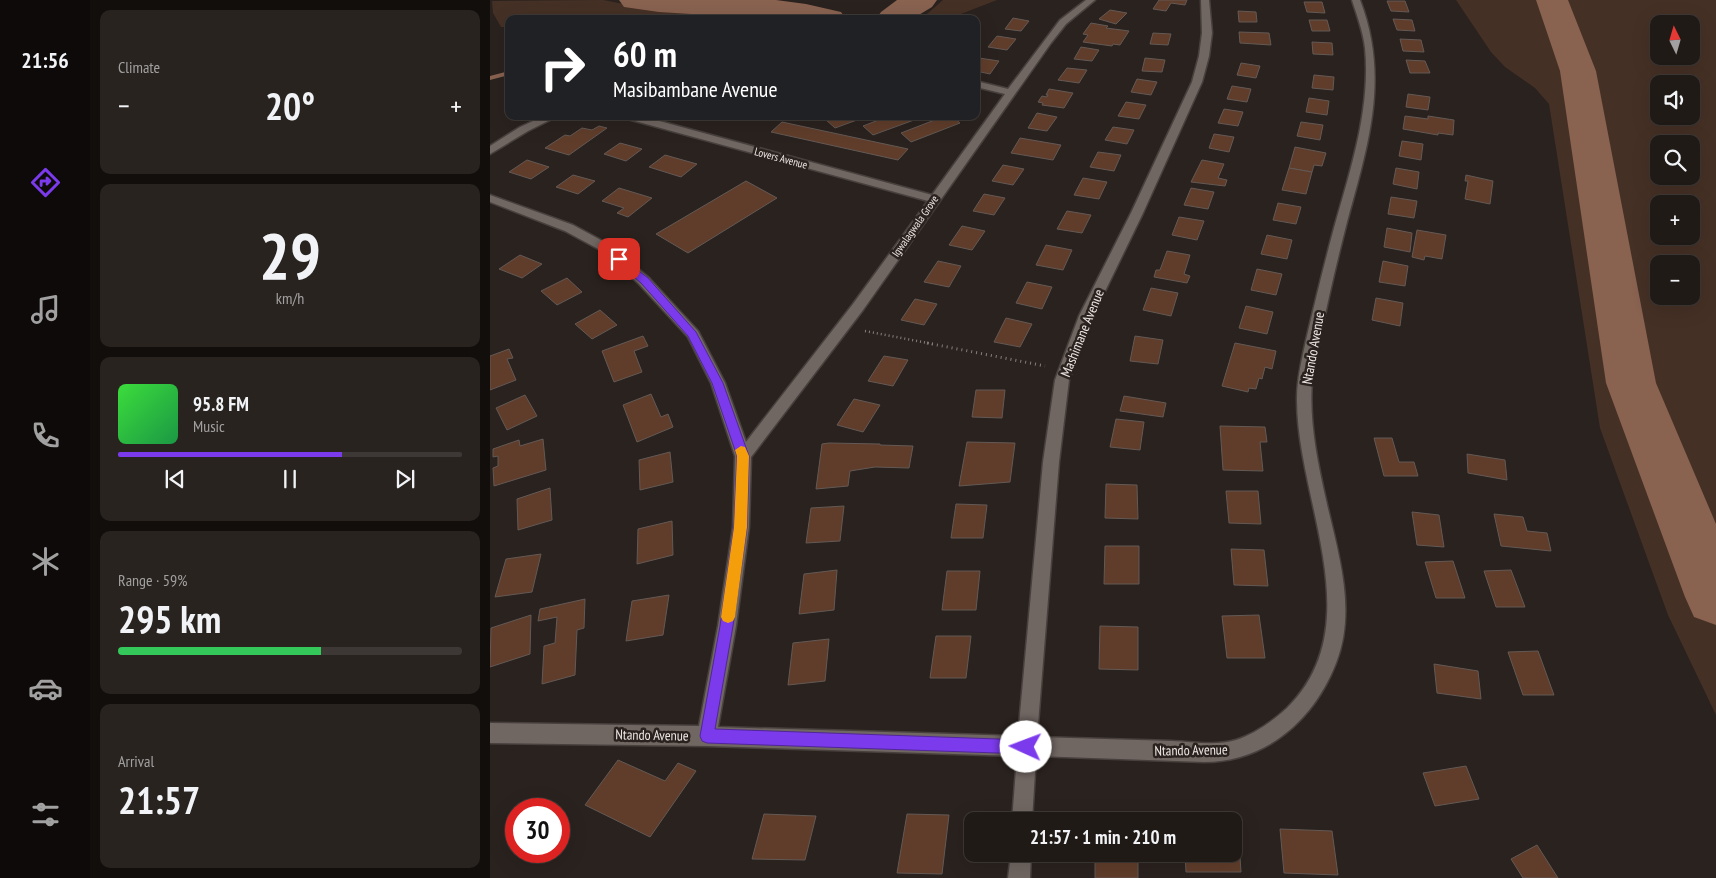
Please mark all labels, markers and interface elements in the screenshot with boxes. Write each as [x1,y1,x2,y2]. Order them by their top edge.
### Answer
north arrow [1650,15,1700,65]
map controls [1650,15,1700,305]
text: 60 m [613,31,677,77]
icon: right [530,35,595,100]
text: 21:56 [21,46,69,74]
text: Climate [118,57,160,77]
text: Masibambane Avenue [613,75,778,103]
button: sound [1650,75,1700,125]
text: 20° [265,81,315,130]
text: − [118,87,130,124]
text: + [450,87,462,124]
button: search [1650,135,1700,185]
street label: Lovers Avenue [753,144,809,172]
icon: directions [28,165,63,200]
street label: Igwalagwala Grove [889,192,942,259]
button: + [1650,195,1700,245]
text: 29 [259,213,321,297]
pin [598,238,640,280]
icon: arrive [605,245,633,273]
button: − [1650,255,1700,305]
street label: Mashimane Avenue [1056,286,1108,380]
text: km/h [276,288,304,308]
icon: music [28,292,63,327]
street label: Ntando Avenue [1298,310,1328,386]
text: 95.8 FM [193,392,249,416]
text: Music [193,416,225,436]
icon: phone [28,418,63,453]
icon: previous [161,465,189,493]
icon: pause [276,465,304,493]
icon: next [391,465,419,493]
icon: climate [28,544,63,579]
text: Range · 59% [118,570,187,590]
text: 295 km [118,594,221,643]
icon: car [28,671,63,706]
position arrow [999,720,1051,772]
street label: Ntando Avenue [615,725,689,745]
street label: Ntando Avenue [1154,740,1228,760]
text: Arrival [118,751,154,771]
text: 21:57 [118,775,200,824]
icon: filters [28,797,63,832]
speed limit sign: 30 [505,798,570,863]
text: 21:57 · 1 min · 210 m [1030,825,1176,849]

